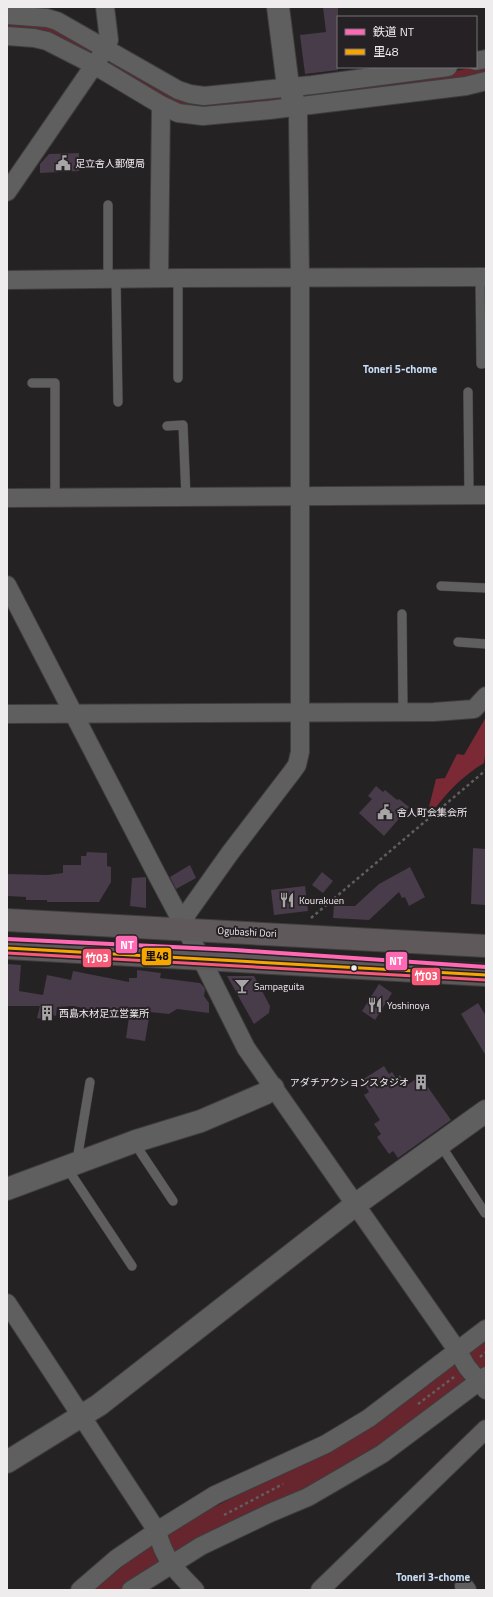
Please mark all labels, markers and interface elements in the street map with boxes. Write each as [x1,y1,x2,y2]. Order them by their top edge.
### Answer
legend [337,16,477,68]
text: 鉄道 NT [373,22,415,41]
text: 里48 [373,42,399,61]
public building icon: 足立舎人郵便局 [54,154,72,172]
place label: 足立舎人郵便局 [75,156,145,171]
district label: Toneri 5-chome [363,361,438,377]
public building icon: 舎人町会集会所 [376,803,394,821]
place label: 舎人町会集会所 [397,805,467,820]
restaurant icon: Kourakuen [278,891,296,909]
place label: Kourakuen [299,893,344,908]
street label: Ogubashi Dori [217,923,277,941]
line badge: NT [115,935,138,954]
text: NT [120,937,134,953]
line badge: 里48 [141,947,172,966]
line badge: 竹03 [82,948,112,968]
text: 里48 [145,948,169,964]
text: 竹03 [85,950,109,966]
line badge: NT [385,951,408,971]
text: NT [389,953,403,969]
unlabelled marker [349,963,359,973]
line badge: 竹03 [411,967,441,986]
text: 竹03 [414,968,438,984]
bar icon: Sampaguita [233,977,251,995]
place label: Sampaguita [254,979,304,994]
restaurant icon: Yoshinoya [366,996,384,1014]
place label: Yoshinoya [387,998,429,1013]
building icon: 西島木材足立営業所 [38,1004,56,1022]
place label: 西島木材足立営業所 [59,1006,149,1021]
building icon: アダチアクションスタジオ [412,1073,430,1091]
place label: アダチアクションスタジオ [290,1075,409,1090]
district label: Toneri 3-chome [396,1569,471,1585]

